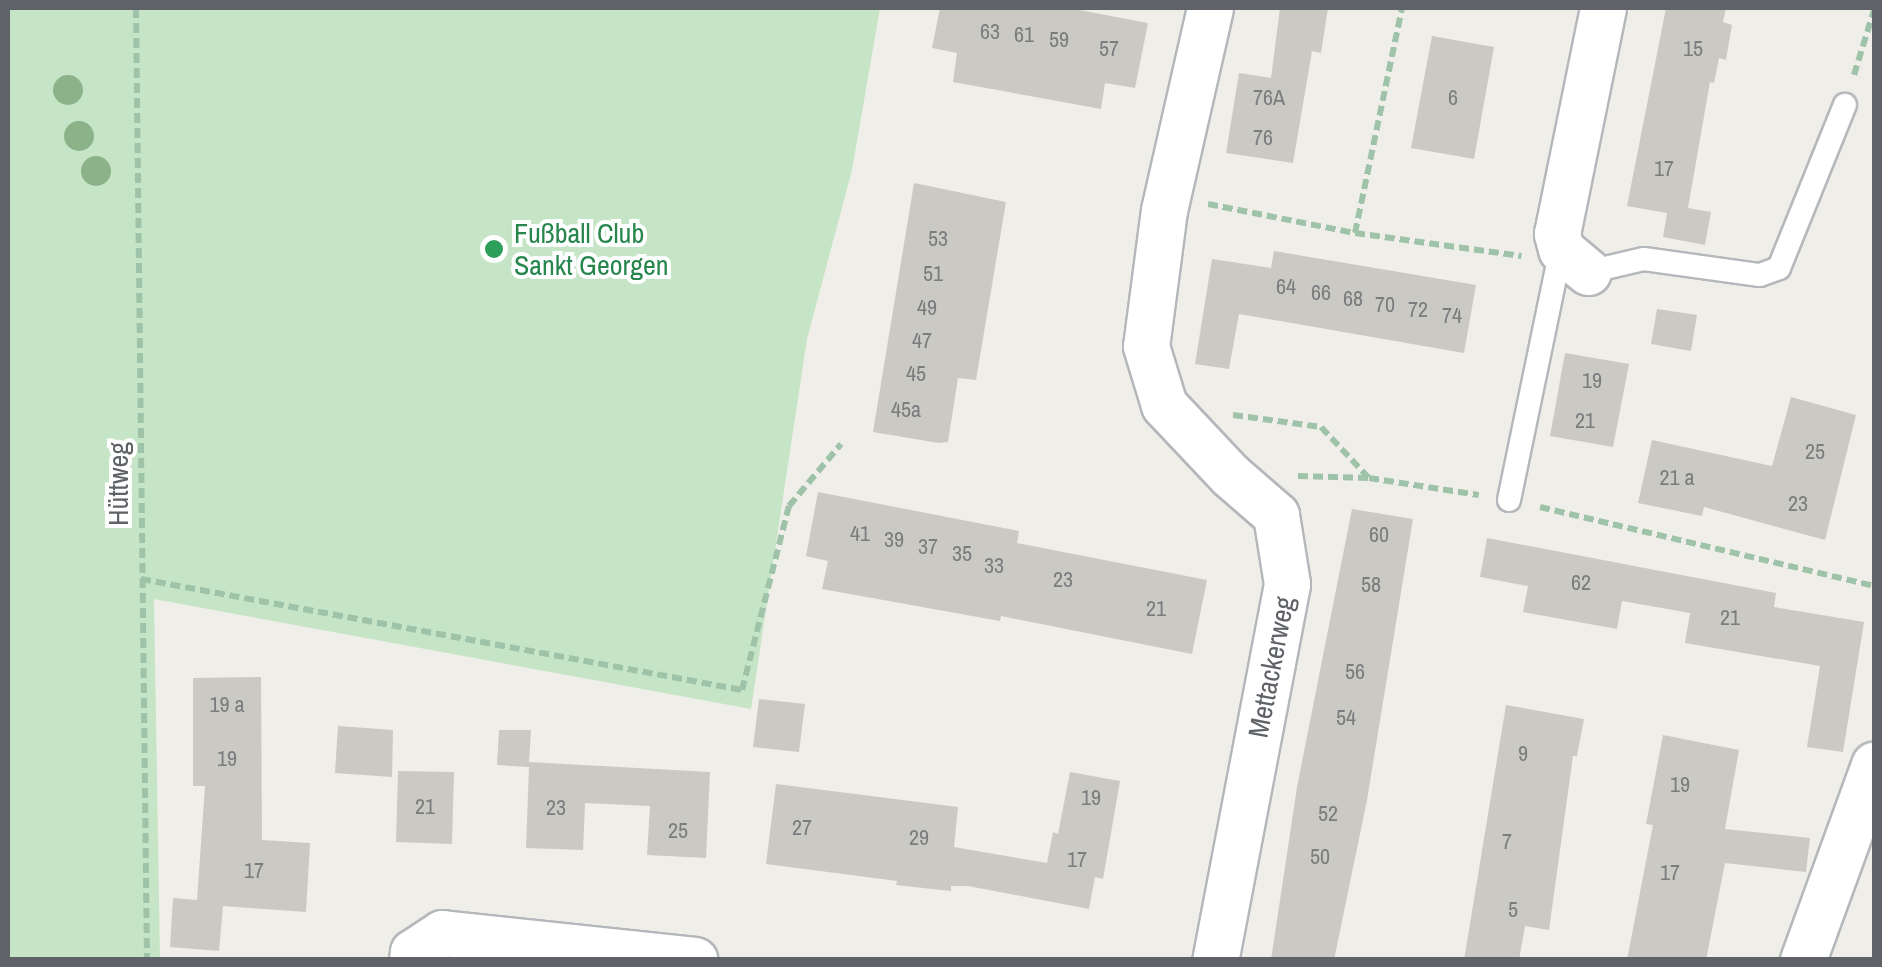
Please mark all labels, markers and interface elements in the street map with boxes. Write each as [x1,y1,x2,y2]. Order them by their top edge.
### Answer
house number: 63 [980,19,1000,45]
house number: 61 [1014,22,1034,48]
house number: 59 [1049,27,1069,53]
house number: 57 [1099,36,1119,62]
house number: 15 [1683,36,1703,62]
house number: 76A [1253,85,1285,111]
house number: 6 [1448,85,1458,111]
house number: 76 [1253,125,1273,151]
house number: 17 [1654,156,1674,182]
place label: Fußball Club Sankt Georgen [514,216,668,282]
house number: 53 [928,226,948,252]
marker: Fußball Club Sankt Georgen [483,238,505,260]
house number: 51 [923,261,943,287]
house number: 64 [1276,274,1296,300]
house number: 66 [1311,280,1331,306]
house number: 68 [1343,286,1363,312]
house number: 70 [1375,292,1395,318]
house number: 49 [917,295,937,321]
house number: 72 [1408,297,1428,323]
house number: 74 [1442,303,1462,329]
house number: 47 [912,328,932,354]
house number: 45 [906,361,926,387]
house number: 19 [1582,368,1602,394]
house number: 45a [891,397,921,423]
house number: 21 [1575,408,1595,434]
house number: 25 [1805,439,1825,465]
street label: Hüttweg [101,442,135,526]
house number: 21 a [1659,465,1695,491]
house number: 23 [1788,491,1808,517]
house number: 41 [850,521,870,547]
house number: 60 [1369,522,1389,548]
house number: 39 [884,527,904,553]
house number: 37 [918,534,938,560]
house number: 35 [952,541,972,567]
house number: 33 [984,553,1004,579]
house number: 23 [1053,567,1073,593]
house number: 62 [1571,570,1591,596]
house number: 58 [1361,572,1381,598]
street label: Mettackerweg [1241,594,1301,740]
house number: 21 [1146,596,1166,622]
house number: 21 [1720,605,1740,631]
house number: 56 [1345,659,1365,685]
house number: 19 a [209,692,245,718]
house number: 54 [1336,705,1356,731]
house number: 9 [1518,741,1528,767]
house number: 19 [217,746,237,772]
house number: 19 [1670,772,1690,798]
house number: 19 [1081,785,1101,811]
house number: 21 [415,794,435,820]
house number: 23 [546,795,566,821]
house number: 52 [1318,801,1338,827]
house number: 27 [792,815,812,841]
house number: 25 [668,818,688,844]
house number: 29 [909,825,929,851]
house number: 7 [1502,829,1512,855]
house number: 50 [1310,844,1330,870]
house number: 17 [1067,847,1087,873]
house number: 17 [244,858,264,884]
house number: 17 [1660,860,1680,886]
house number: 5 [1508,897,1518,923]

